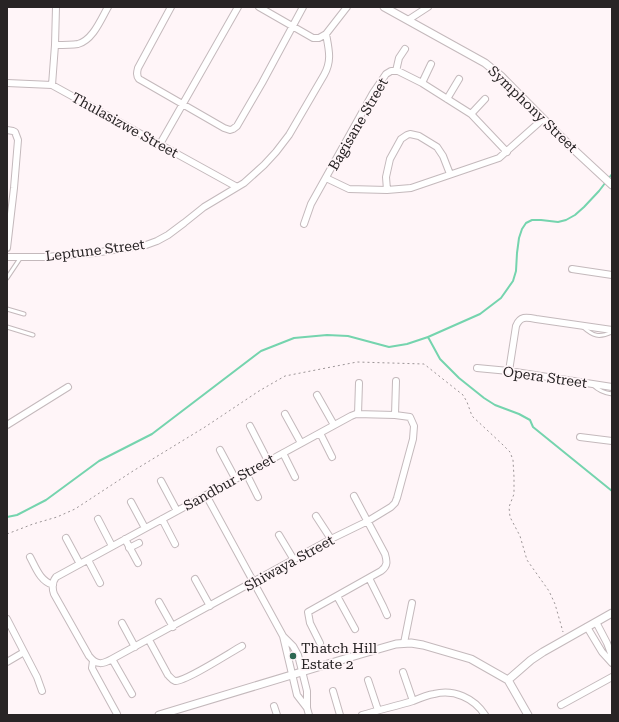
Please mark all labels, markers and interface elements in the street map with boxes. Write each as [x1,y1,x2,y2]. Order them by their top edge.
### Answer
street label: Symphony Street [485,63,581,155]
street label: Bagisane Street [325,75,391,173]
street label: Thulasizwe Street [69,89,181,161]
street label: Leptune Street [44,236,146,264]
street label: Opera Street [502,363,588,391]
street label: Sandbur Street [181,450,277,514]
street label: Shiwaya Street [241,532,337,594]
place label: Thatch Hill Estate 2 [301,640,378,672]
marker: Thatch Hill Estate 2 [288,651,298,661]

